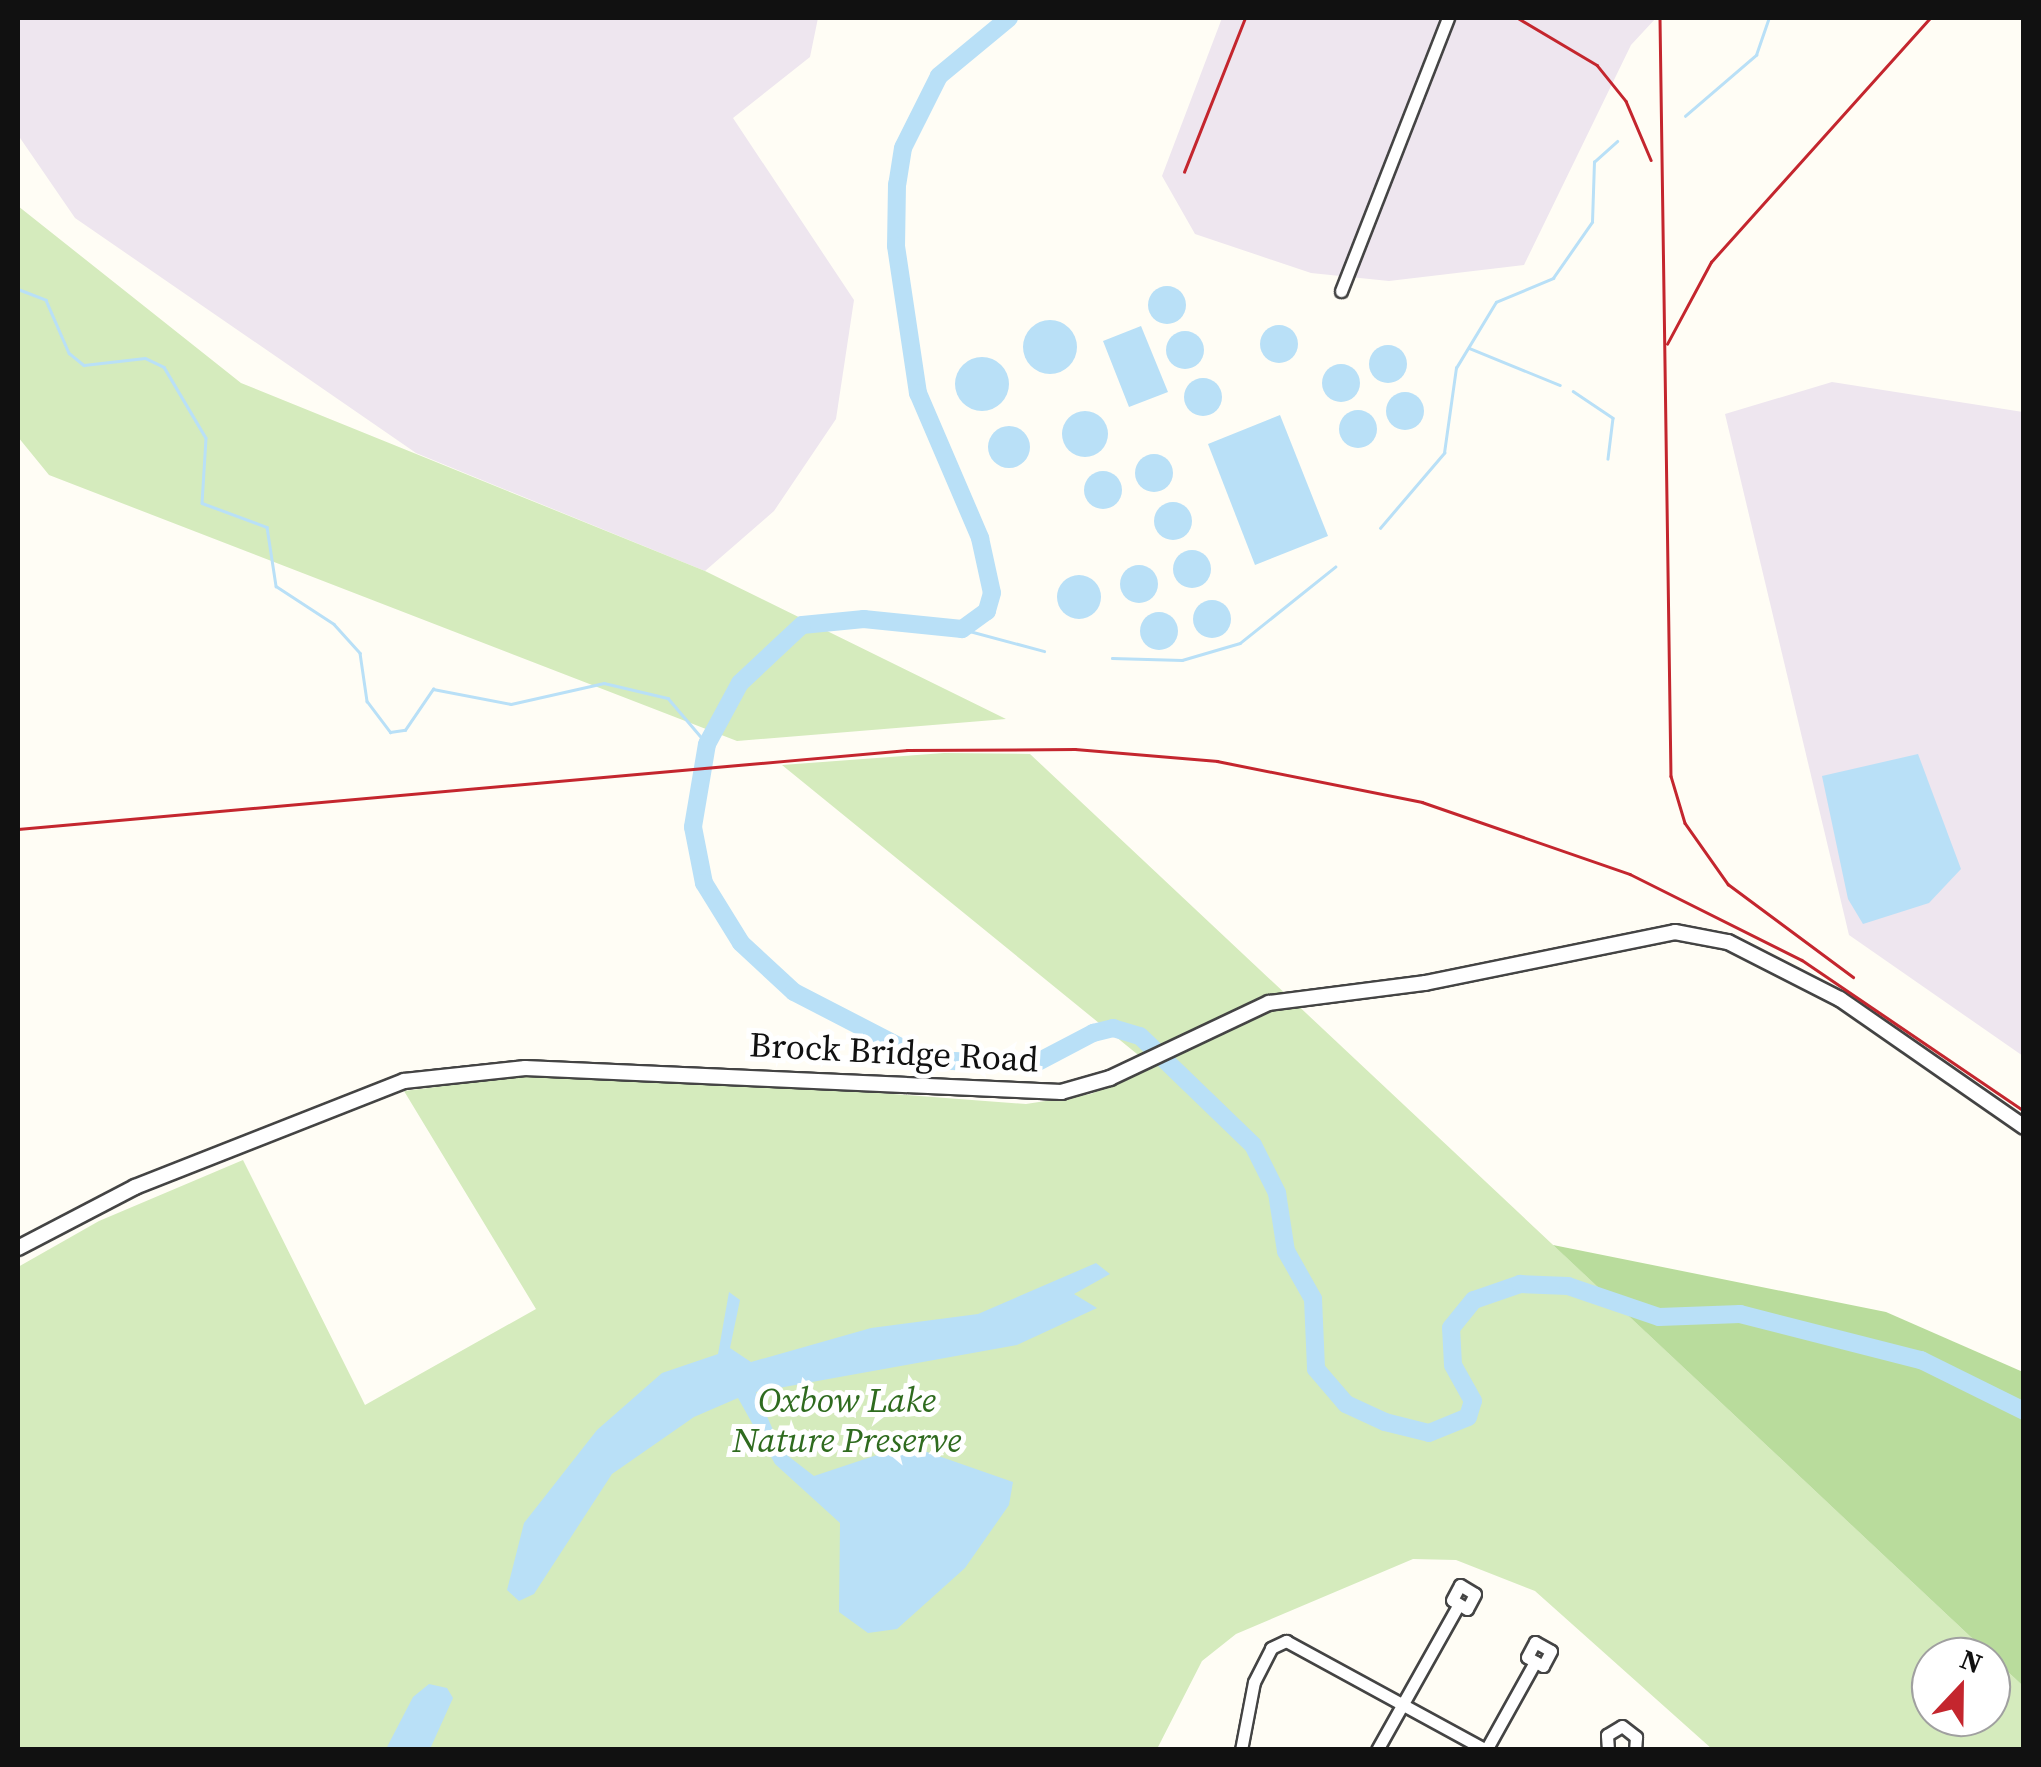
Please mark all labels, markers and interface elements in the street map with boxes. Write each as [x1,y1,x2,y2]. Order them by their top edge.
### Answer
street label: Brock Bridge Road [748,1023,1040,1081]
park label: Oxbow Lake Nature Preserve [732,1379,962,1461]
north arrow [1911,1637,2011,1737]
text: N [1955,1640,1988,1682]

